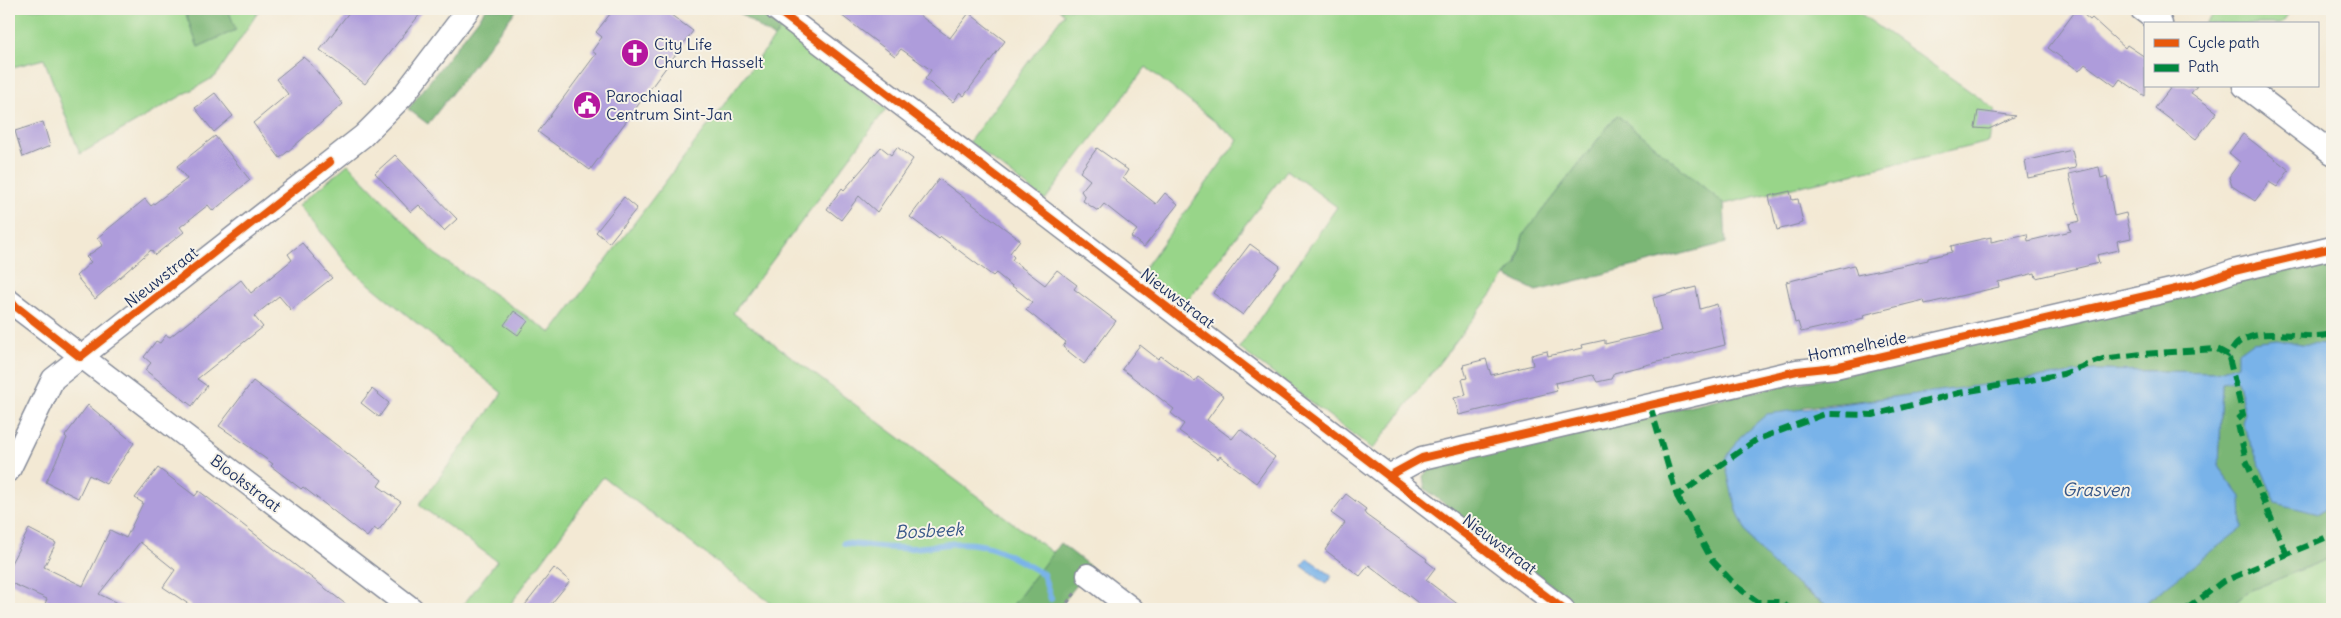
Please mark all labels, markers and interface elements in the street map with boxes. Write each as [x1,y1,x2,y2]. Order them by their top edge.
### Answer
legend [2144,22,2318,88]
text: Cycle path [2188,33,2260,52]
place label: City Life Church Hasselt [654,34,764,72]
church icon: City Life Church Hasselt [620,38,650,68]
text: Path [2188,57,2219,76]
place label: Parochiaal Centrum Sint-Jan [606,86,732,124]
public building icon: Parochiaal Centrum Sint-Jan [572,90,602,120]
street label: Nieuwstraat [120,242,202,312]
street label: Nieuwstraat [1137,264,1220,333]
street label: Hommelheide [1806,327,1908,365]
street label: Blookstraat [207,450,286,516]
water label: Grasven [2062,478,2130,501]
street label: Nieuwstraat [1459,510,1542,579]
water label: Bosbeek [894,517,966,544]

